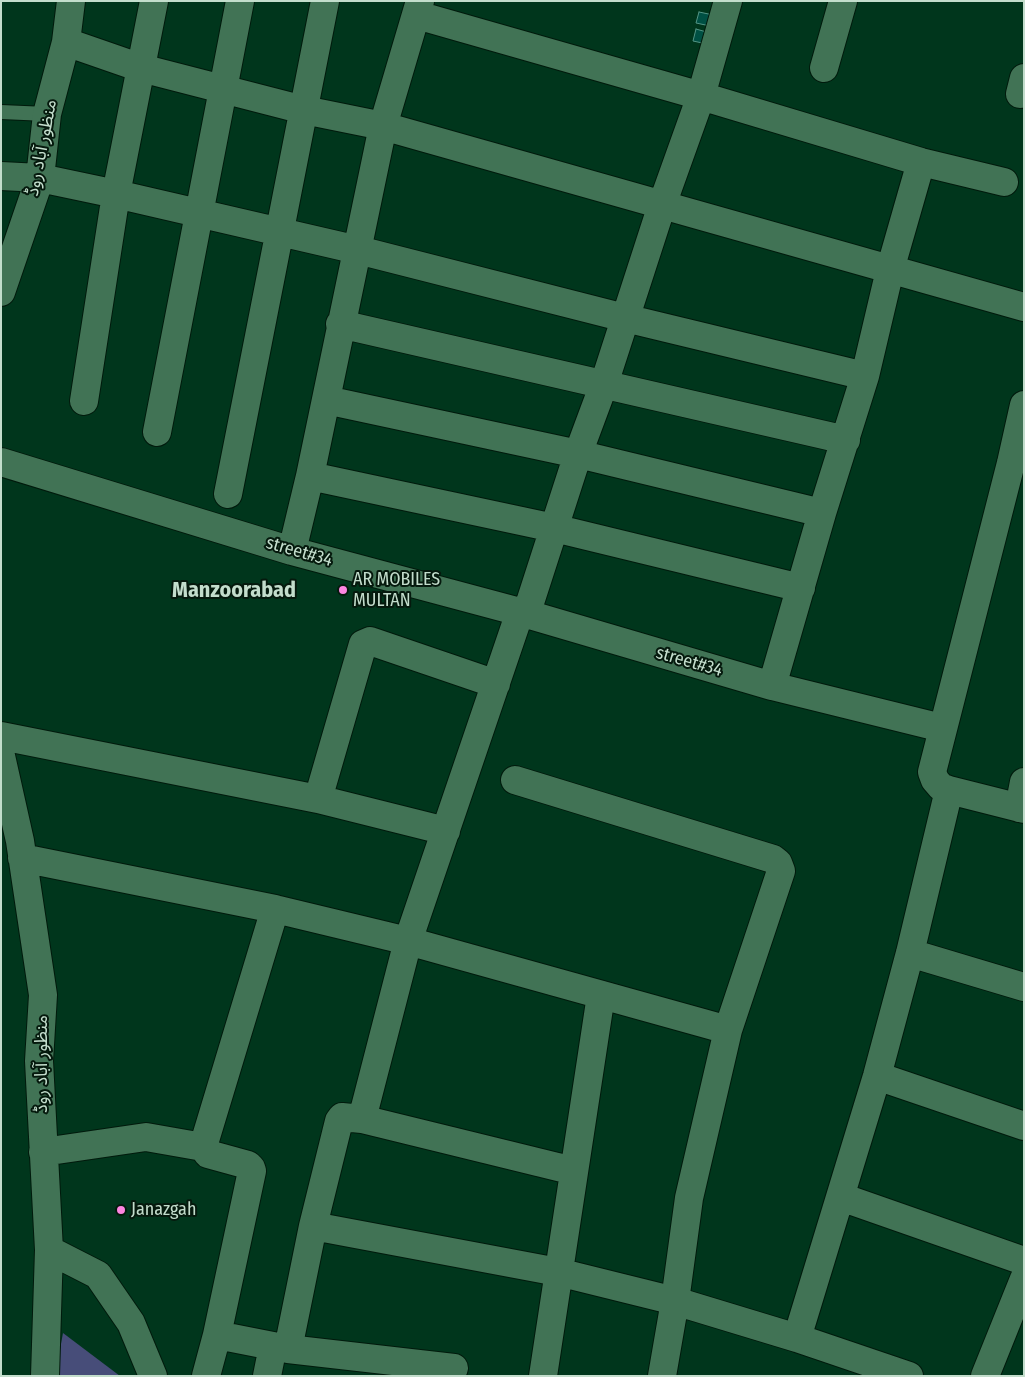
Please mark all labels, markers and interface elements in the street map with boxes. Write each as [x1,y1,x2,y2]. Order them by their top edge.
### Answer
street label: منظور آباد روڈ [22,98,62,198]
street label: street#34 [263,532,335,572]
place label: AR MOBILES MULTAN [353,569,440,612]
district label: Manzoorabad [172,578,296,604]
marker: AR MOBILES MULTAN [337,584,349,596]
street label: street#34 [653,642,725,682]
street label: منظور آباد روڈ [31,1015,53,1113]
place label: Janazgah [131,1199,196,1221]
marker: Janazgah [115,1204,127,1216]

